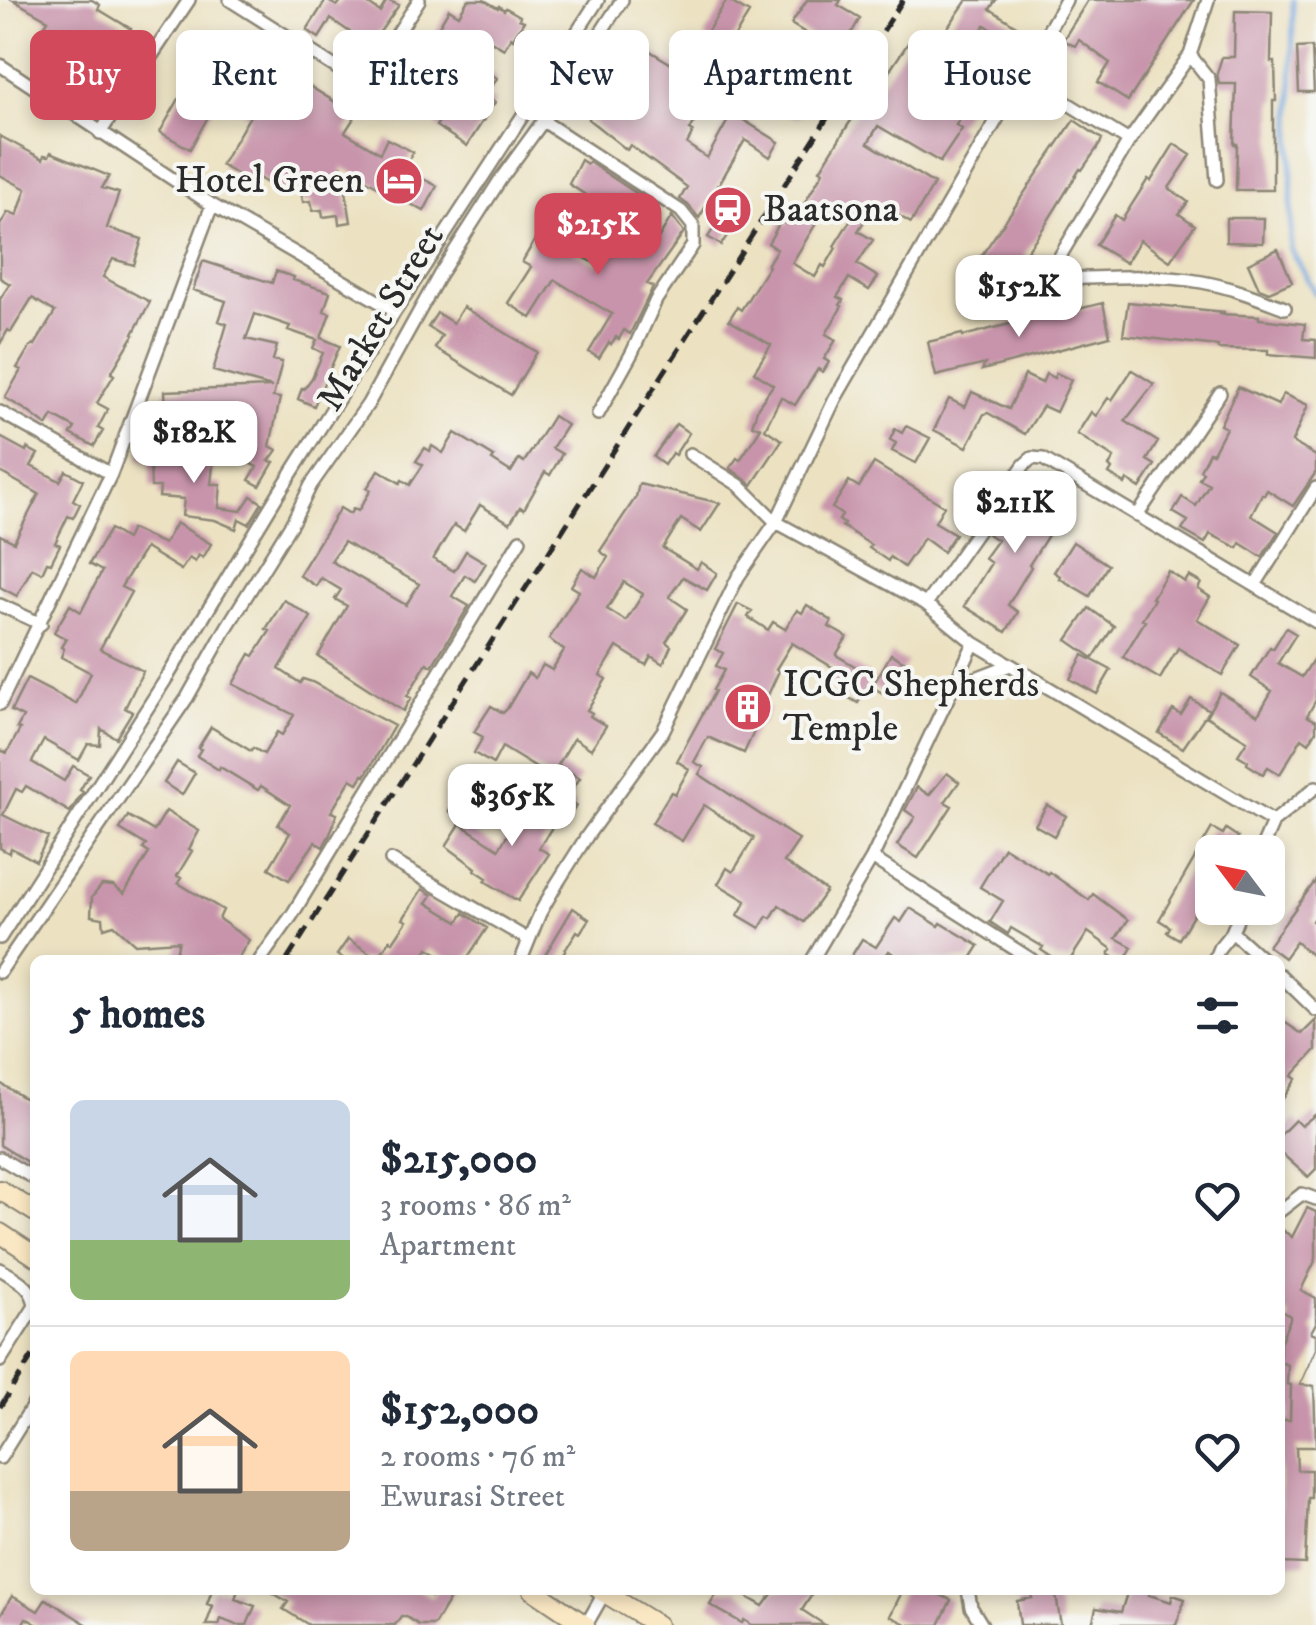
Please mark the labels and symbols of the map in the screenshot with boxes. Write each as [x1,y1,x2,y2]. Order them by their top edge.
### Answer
hotel icon: Hotel Green [373,155,425,207]
place label: Hotel Green [175,157,364,205]
station icon: Baatsona [702,184,754,236]
place label: Baatsona [763,186,899,234]
pin: $215K [528,193,668,278]
street label: Market Street [307,216,455,420]
pin: $152K [949,255,1089,340]
pin: $182K [124,401,264,486]
pin: $211K [945,471,1085,556]
place label: ICGC Shepherds Temple [783,661,1039,753]
building icon: ICGC Shepherds Temple [722,681,774,733]
pin: $365K [442,764,582,849]
north arrow [1195,835,1285,925]

